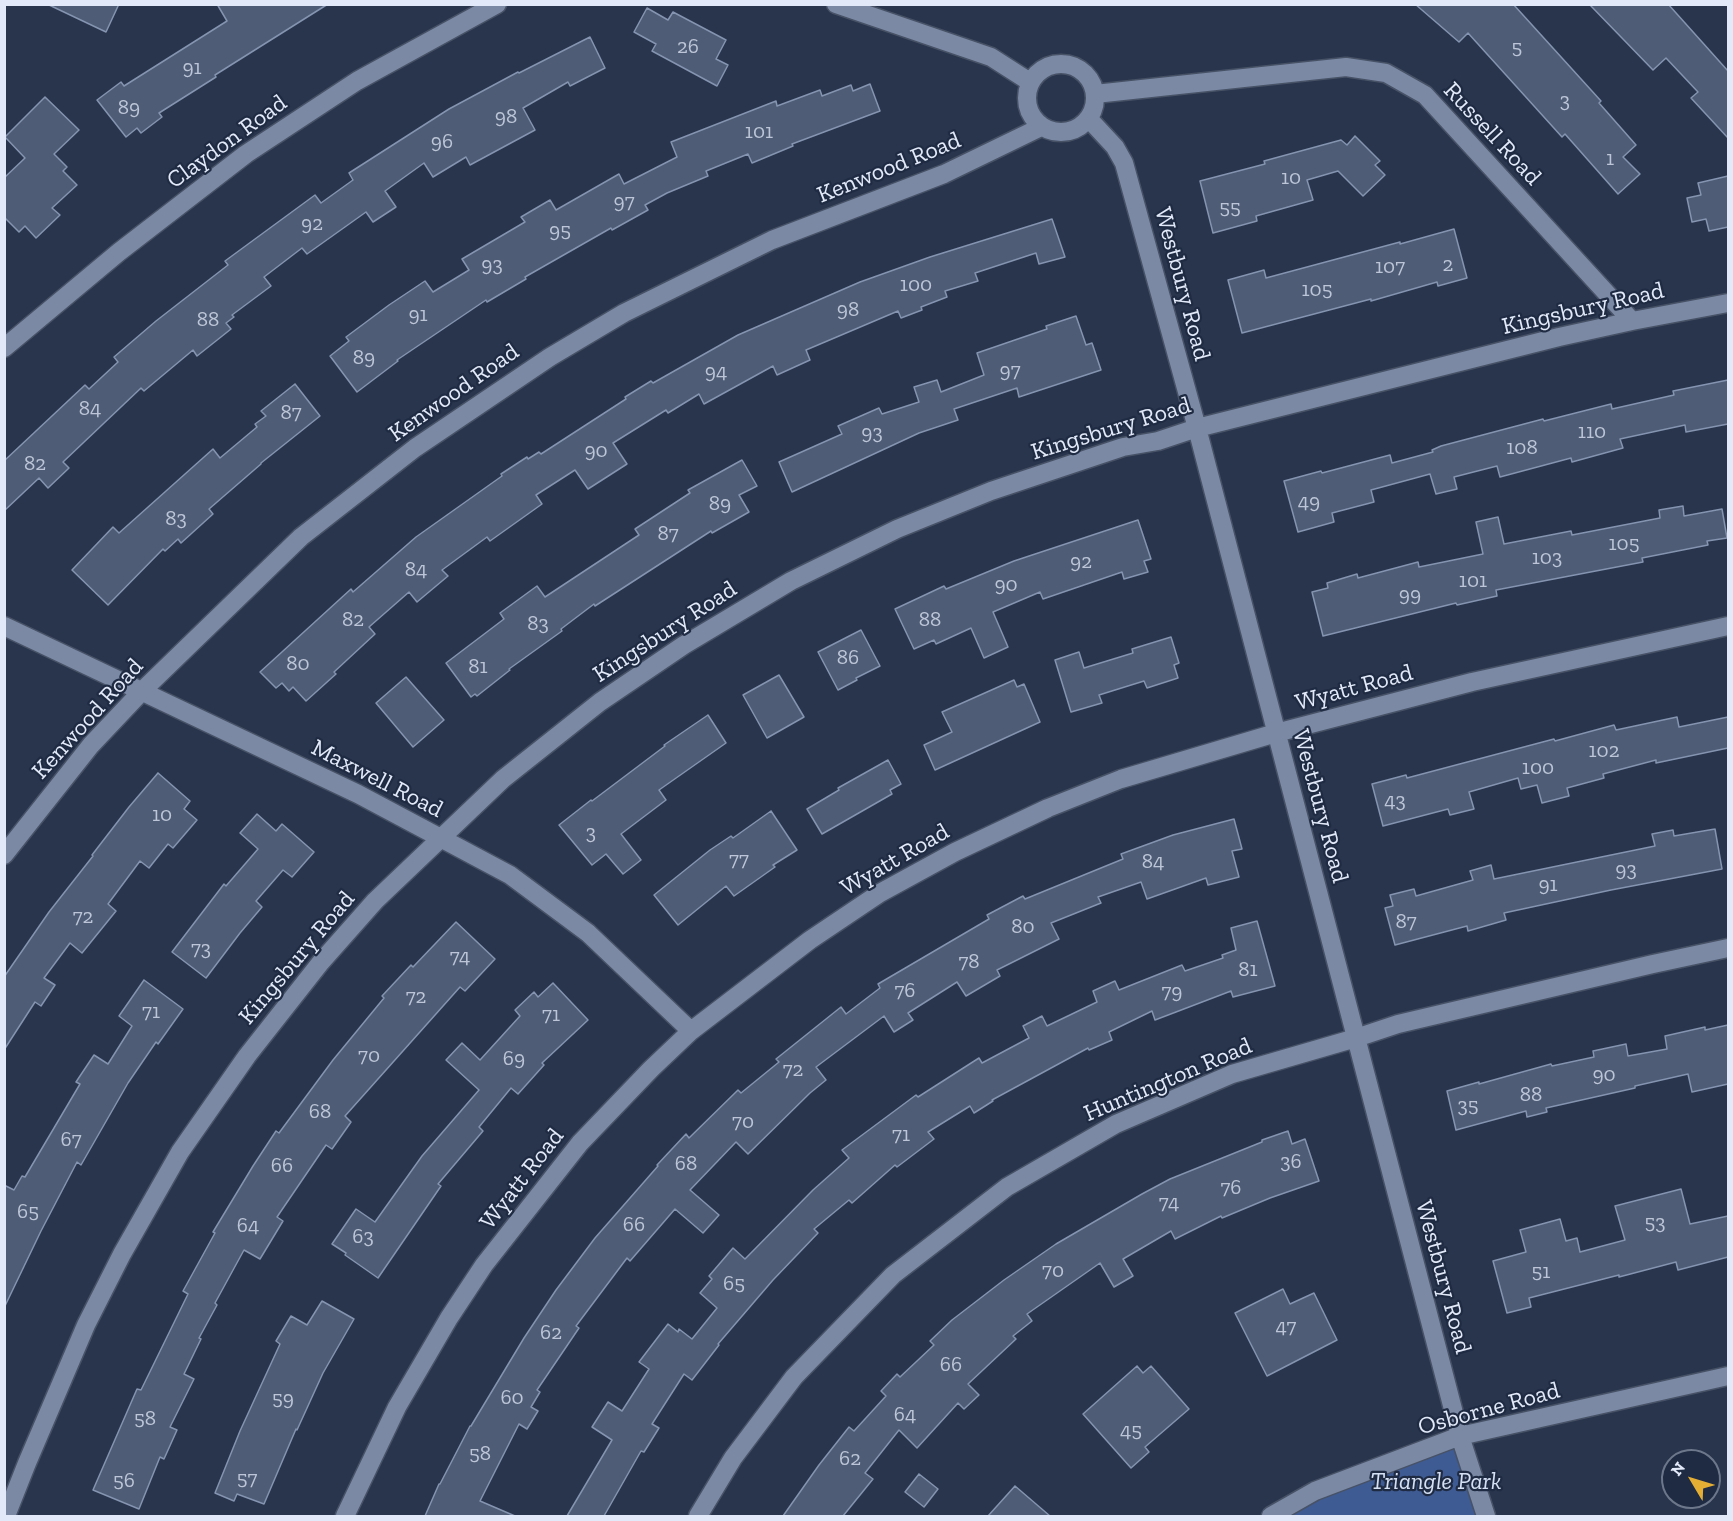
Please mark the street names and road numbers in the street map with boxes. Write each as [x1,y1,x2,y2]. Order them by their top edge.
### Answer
street label: Russell Road [1437,76,1547,192]
street label: Claydon Road [161,89,293,195]
street label: Kenwood Road [813,126,965,210]
street label: Westbury Road [1148,204,1216,364]
street label: Kingsbury Road [1499,276,1667,342]
street label: Kenwood Road [383,337,525,449]
street label: Kingsbury Road [1028,391,1194,467]
street label: Kingsbury Road [588,575,742,689]
street label: Kenwood Road [26,653,150,785]
street label: Wyatt Road [1292,659,1416,717]
street label: Westbury Road [1286,726,1354,886]
street label: Maxwell Road [306,733,448,825]
street label: Wyatt Road [836,817,954,903]
street label: Kingsbury Road [233,885,361,1031]
street label: Huntington Road [1080,1032,1256,1128]
street label: Wyatt Road [474,1123,570,1235]
street label: Westbury Road [1409,1197,1477,1357]
street label: Osborne Road [1415,1376,1563,1442]

